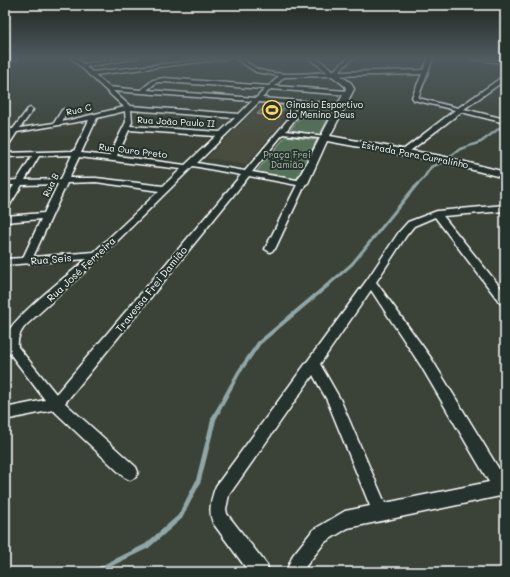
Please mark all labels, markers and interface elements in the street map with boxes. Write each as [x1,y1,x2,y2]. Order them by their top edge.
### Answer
sports icon: Ginasio Esportivo do Menino Deus [261,99,283,121]
place label: Ginasio Esportivo do Menino Deus [286,99,364,120]
street label: Rua C [65,101,93,118]
street label: Rua João Paulo II [137,114,215,129]
street label: Estrada Para Curralinho [361,139,470,170]
street label: Rua Ouro Preto [98,141,169,160]
park label: Praça Frei Damião [263,149,311,170]
street label: Rua B [40,171,61,198]
street label: Rua José Ferreira [44,233,118,305]
street label: Travessa Frei Damião [112,243,190,335]
street label: Rua Seis [30,250,72,268]

